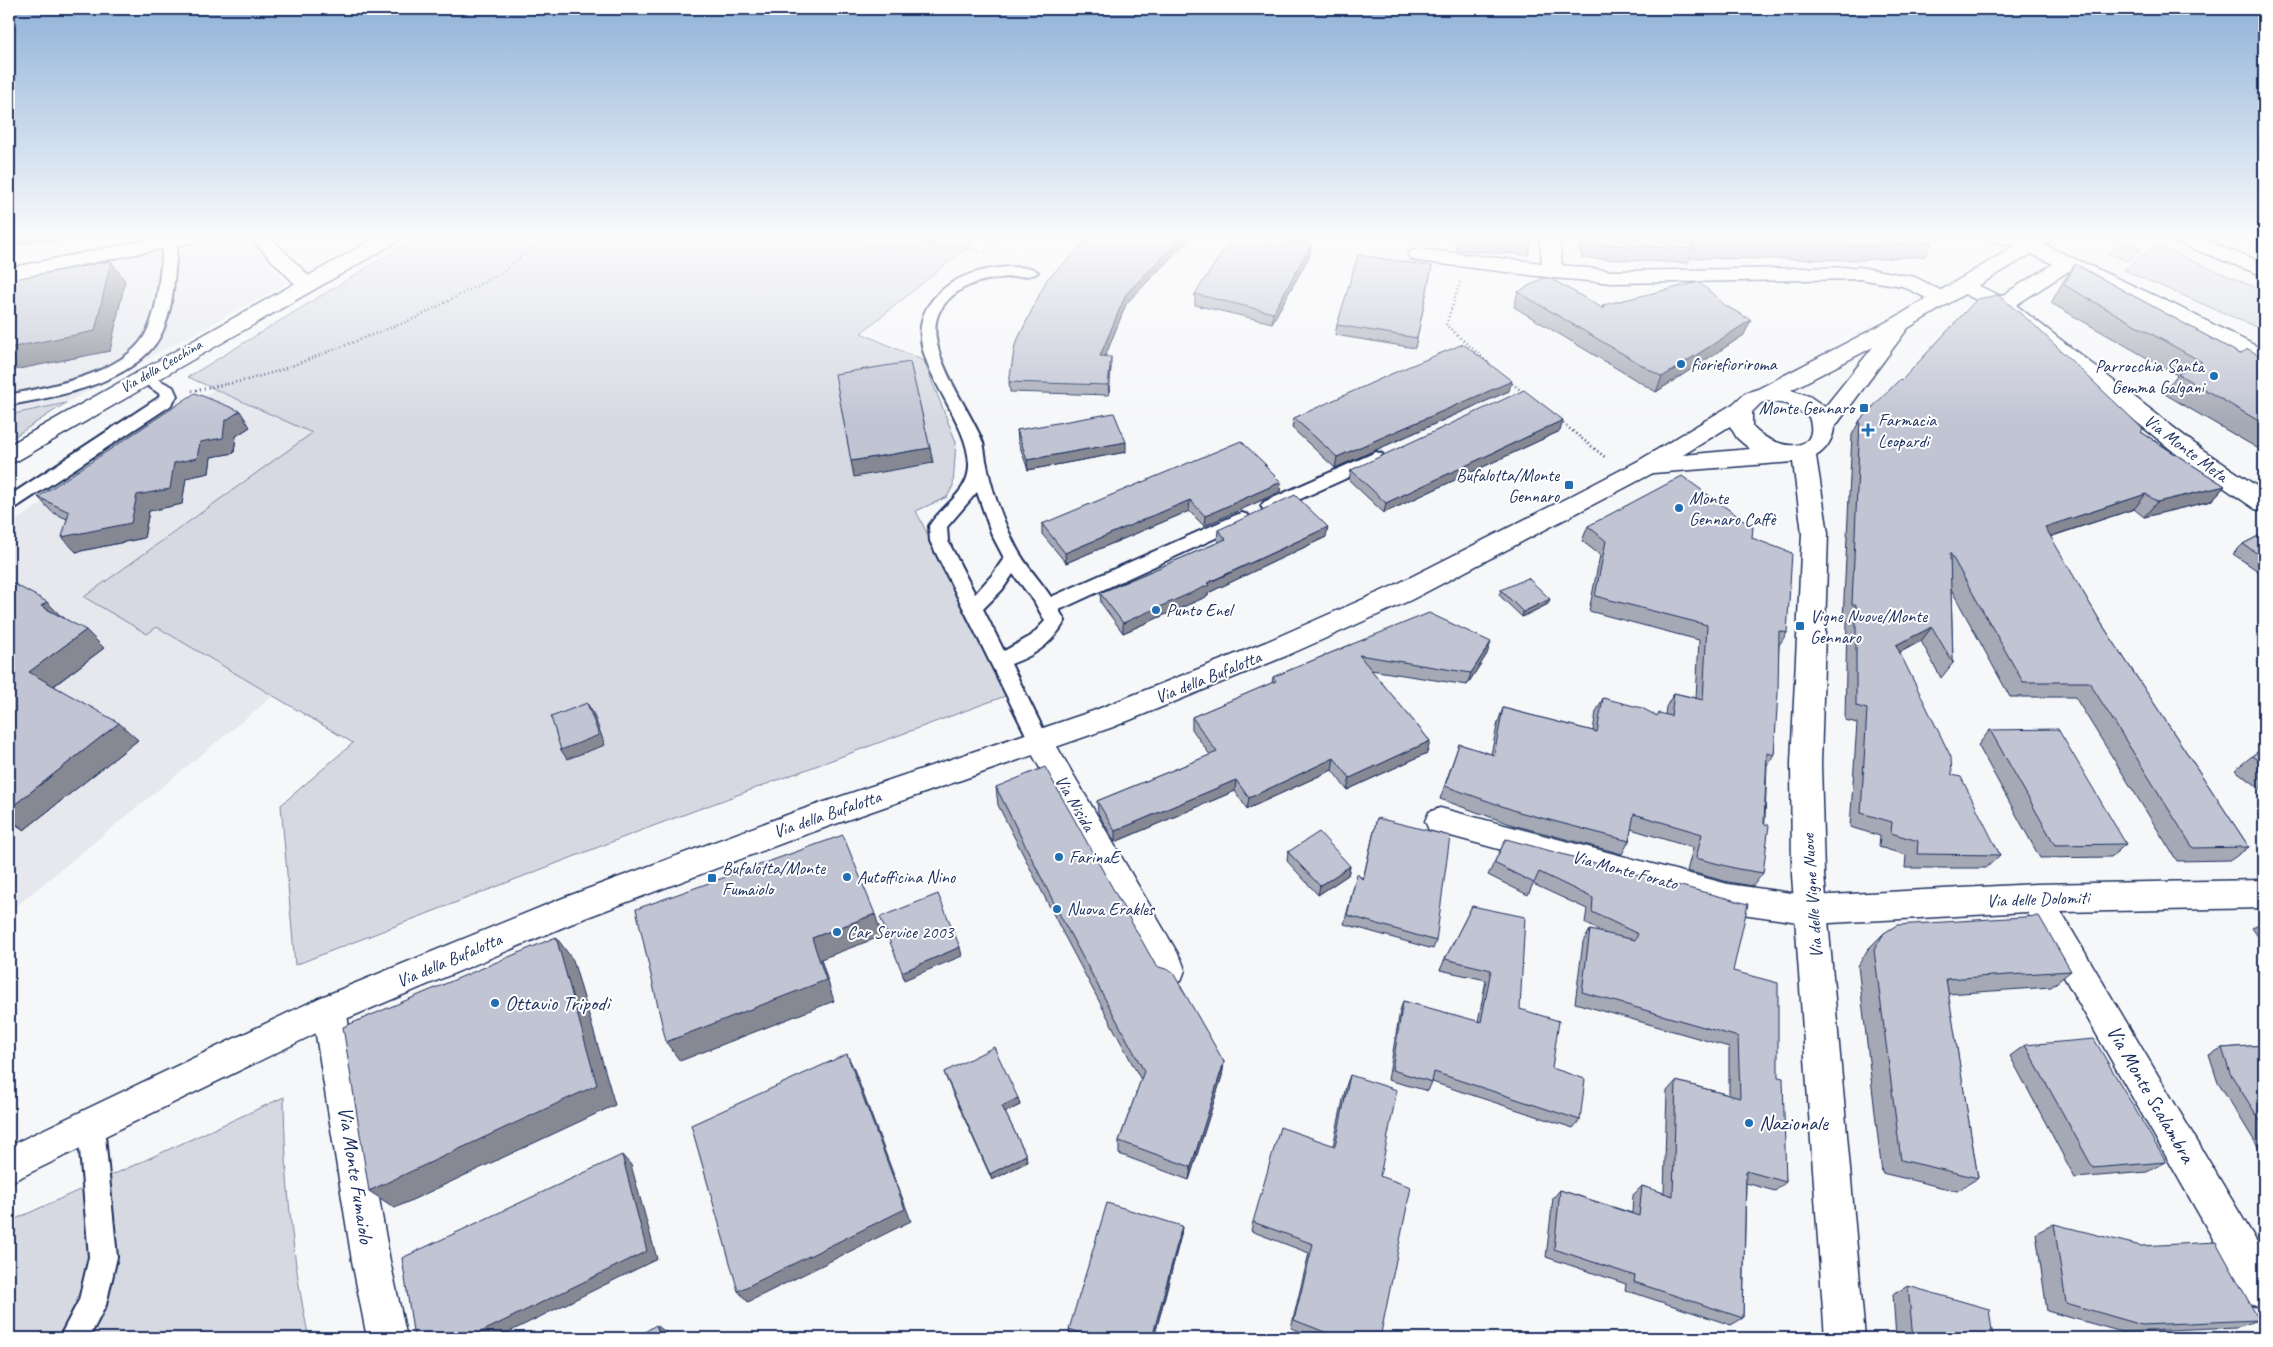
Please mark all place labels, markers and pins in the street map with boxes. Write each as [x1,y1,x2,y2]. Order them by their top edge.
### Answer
place label: fioriefioriroma [1691,353,1778,375]
place label: Parrocchia Santa Gemma Galgani [2095,355,2207,398]
marker: fioriefioriroma [1675,358,1687,370]
marker: Parrocchia Santa Gemma Galgani [2208,370,2220,382]
place label: Monte Gennaro [1759,397,1856,419]
marker: Monte Gennaro [1858,402,1870,414]
place label: Farmacia Leopardi [1878,409,1937,452]
marker: Farmacia Leopardi [1862,424,1874,436]
place label: Bufalotta/Monte Gennaro [1456,464,1561,507]
marker: Bufalotta/Monte Gennaro [1563,479,1575,491]
place label: Monte Gennaro Caffè [1689,487,1777,530]
marker: Monte Gennaro Caffè [1673,502,1685,514]
place label: Punto Enel [1166,599,1235,621]
marker: Punto Enel [1150,604,1162,616]
place label: Vigne Nuove/Monte Gennaro [1810,605,1928,648]
marker: Vigne Nuove/Monte Gennaro [1794,620,1806,632]
place label: FarinaE [1069,846,1122,868]
marker: FarinaE [1053,851,1065,863]
place label: Bufalotta/Monte Fumaiolo [722,857,826,900]
place label: Autofficina Nino [857,866,957,888]
marker: Autofficina Nino [841,871,853,883]
marker: Bufalotta/Monte Fumaiolo [706,872,718,884]
place label: Nuova Erakles [1067,898,1156,920]
marker: Nuova Erakles [1051,903,1063,915]
place label: Car Service 2003 [847,921,955,943]
marker: Car Service 2003 [831,926,843,938]
place label: Ottavio Tripodi [505,990,612,1016]
marker: Ottavio Tripodi [489,997,501,1009]
place label: Nazionale [1759,1110,1829,1136]
marker: Nazionale [1743,1117,1755,1129]

